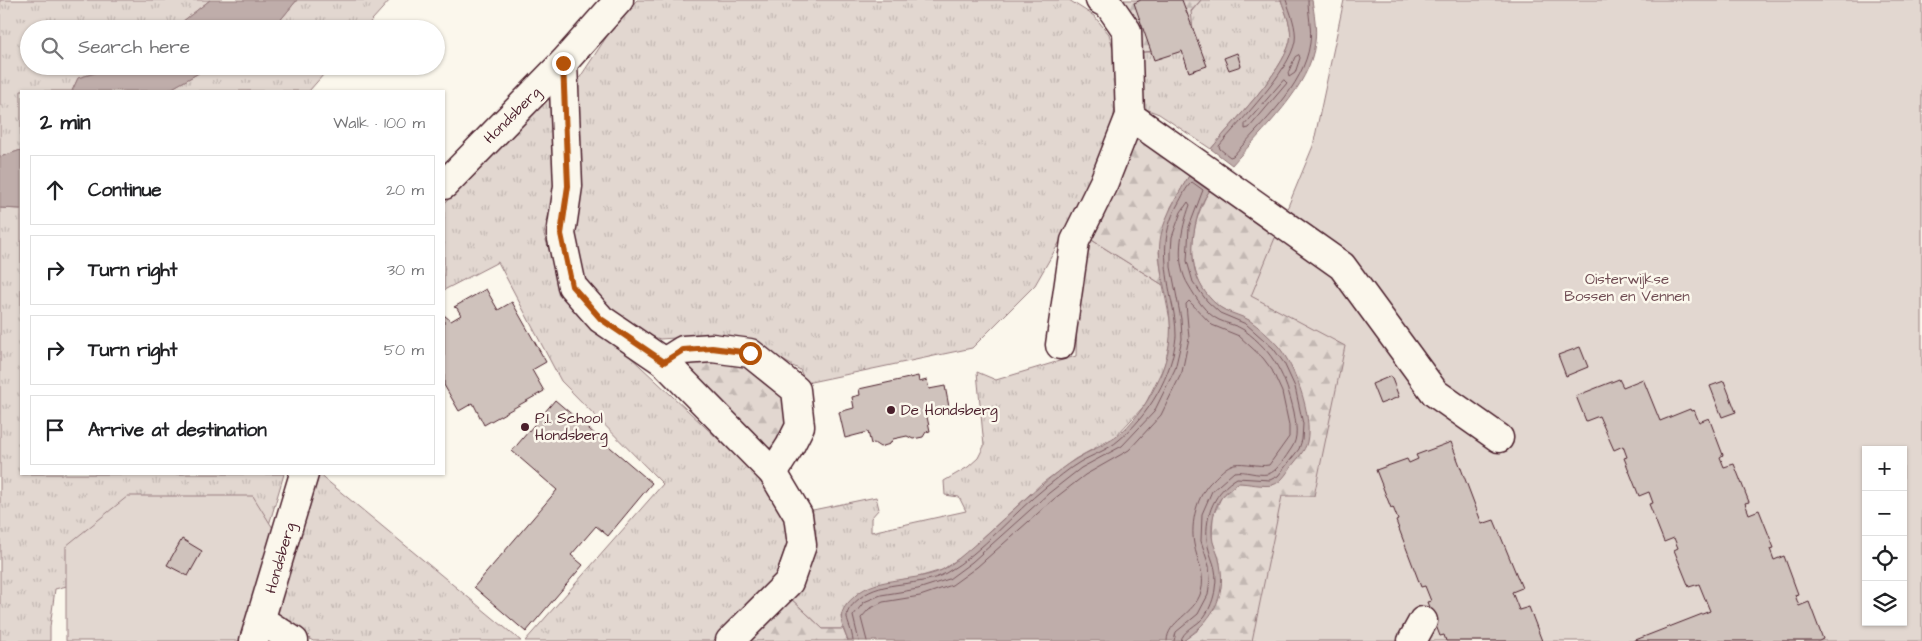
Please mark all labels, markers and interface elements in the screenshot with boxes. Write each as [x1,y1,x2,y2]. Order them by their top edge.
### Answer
search box [20,20,445,75]
icon: search [38,34,66,62]
text: Search here [78,34,190,61]
route end [552,52,575,75]
street label: Hondsberg [479,82,546,149]
text: 2 min [40,108,90,137]
text: Walk · 100 m [333,112,425,134]
icon: ahead [41,176,69,204]
text: Continue [88,177,162,204]
text: 20 m [386,179,424,201]
icon: right [41,256,69,284]
text: Turn right [88,257,177,284]
text: 30 m [387,259,424,281]
park label: Oisterwijkse Bossen en Vennen [1564,269,1690,307]
icon: right [41,336,69,364]
text: Turn right [88,337,177,364]
text: 50 m [384,339,424,361]
route start [739,342,762,365]
place label: De Hondsberg [901,400,998,422]
marker: De Hondsberg [885,404,897,416]
place label: P.I. School Hondsberg [535,408,608,447]
icon: arrive [41,416,69,444]
text: Arrive at destination [88,417,267,444]
marker: P.I. School Hondsberg [519,421,531,433]
map controls [1862,446,1907,626]
button: + [1862,446,1907,491]
button: − [1862,491,1907,536]
street label: Hondsberg [260,520,302,596]
button: locate [1862,536,1907,581]
button: layers [1862,581,1907,626]

